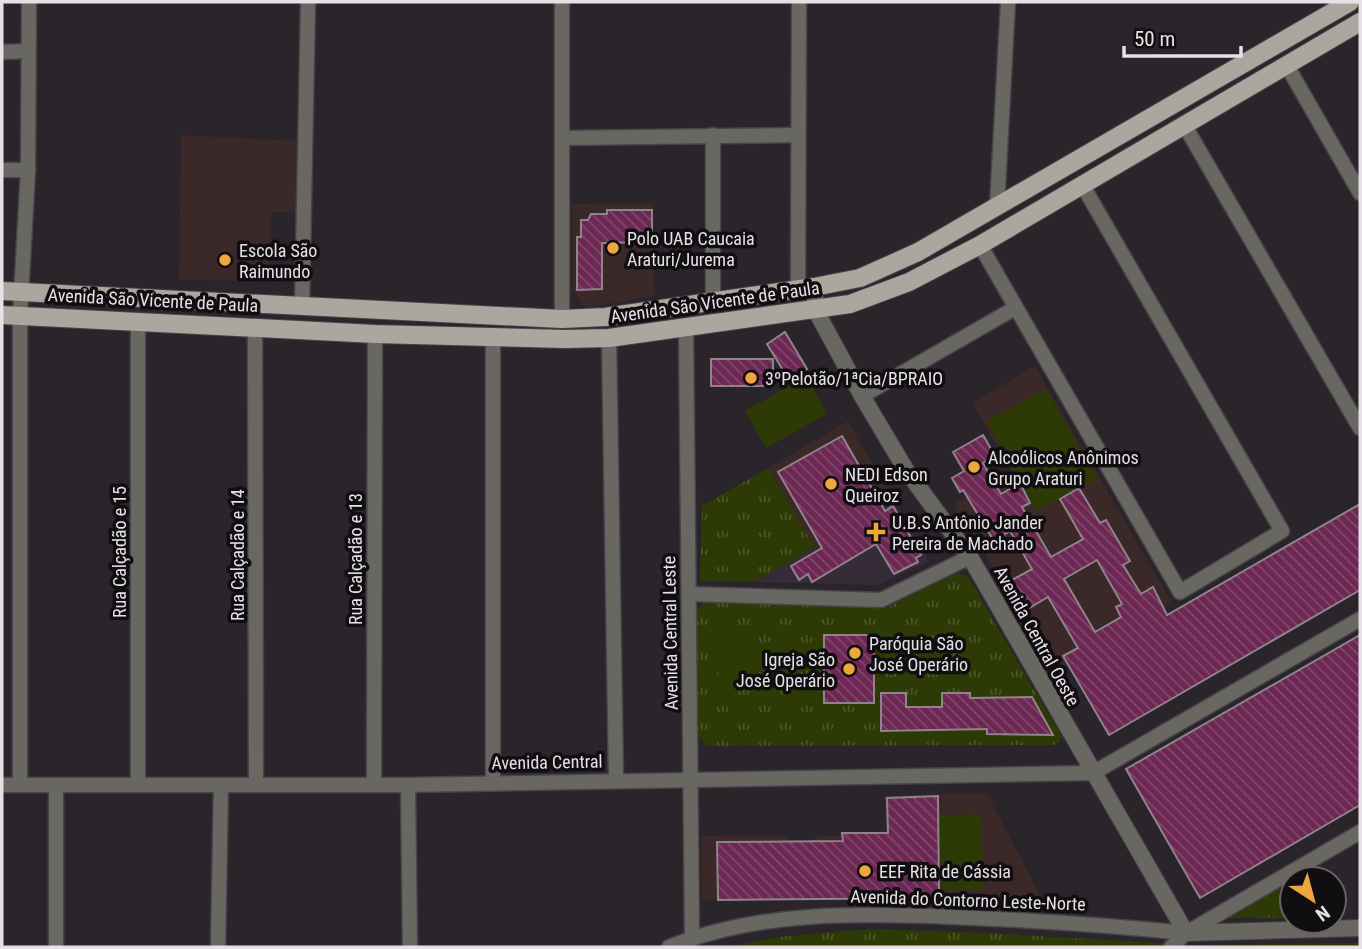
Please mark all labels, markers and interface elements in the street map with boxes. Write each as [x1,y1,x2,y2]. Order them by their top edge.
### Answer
scale bar [1124,14,1241,58]
text: 50 m [1134,27,1175,51]
place label: Polo UAB Caucaia Araturi/Jurema [627,228,755,270]
place label: Escola São Raimundo [239,240,317,282]
marker: Polo UAB Caucaia Araturi/Jurema [605,240,621,256]
marker: Escola São Raimundo [217,252,233,268]
street label: Avenida São Vicente de Paula [609,277,821,327]
street label: Avenida São Vicente de Paula [47,284,259,316]
place label: 3ºPelotão/1ªCia/BPRAIO [765,368,943,389]
marker: 3ºPelotão/1ªCia/BPRAIO [743,370,759,386]
place label: Alcoólicos Anônimos Grupo Araturi [988,447,1139,489]
marker: Alcoólicos Anônimos Grupo Araturi [966,459,982,475]
place label: NEDI Edson Queiroz [845,464,928,506]
marker: NEDI Edson Queiroz [823,476,839,492]
street label: Rua Calçadão e 15 [109,486,130,618]
street label: Rua Calçadão e 14 [227,489,248,621]
street label: Rua Calçadão e 13 [345,493,366,625]
place label: U.B.S Antônio Jander Pereira de Machado [892,512,1044,554]
marker: U.B.S Antônio Jander Pereira de Machado [866,522,886,542]
street label: Avenida Central Leste [658,556,682,710]
street label: Avenida Central Oeste [990,562,1084,710]
place label: Paróquia São José Operário [869,633,968,675]
marker: Paróquia São José Operário [847,645,863,661]
place label: Igreja São José Operário [736,649,835,691]
marker: Igreja São José Operário [841,661,857,677]
street label: Avenida Central [491,751,603,773]
place label: EEF Rita de Cássia [879,861,1011,882]
marker: EEF Rita de Cássia [857,863,873,879]
north arrow [1278,865,1348,935]
street label: Avenida do Contorno Leste-Norte [850,885,1086,915]
text: N [1311,901,1334,926]

